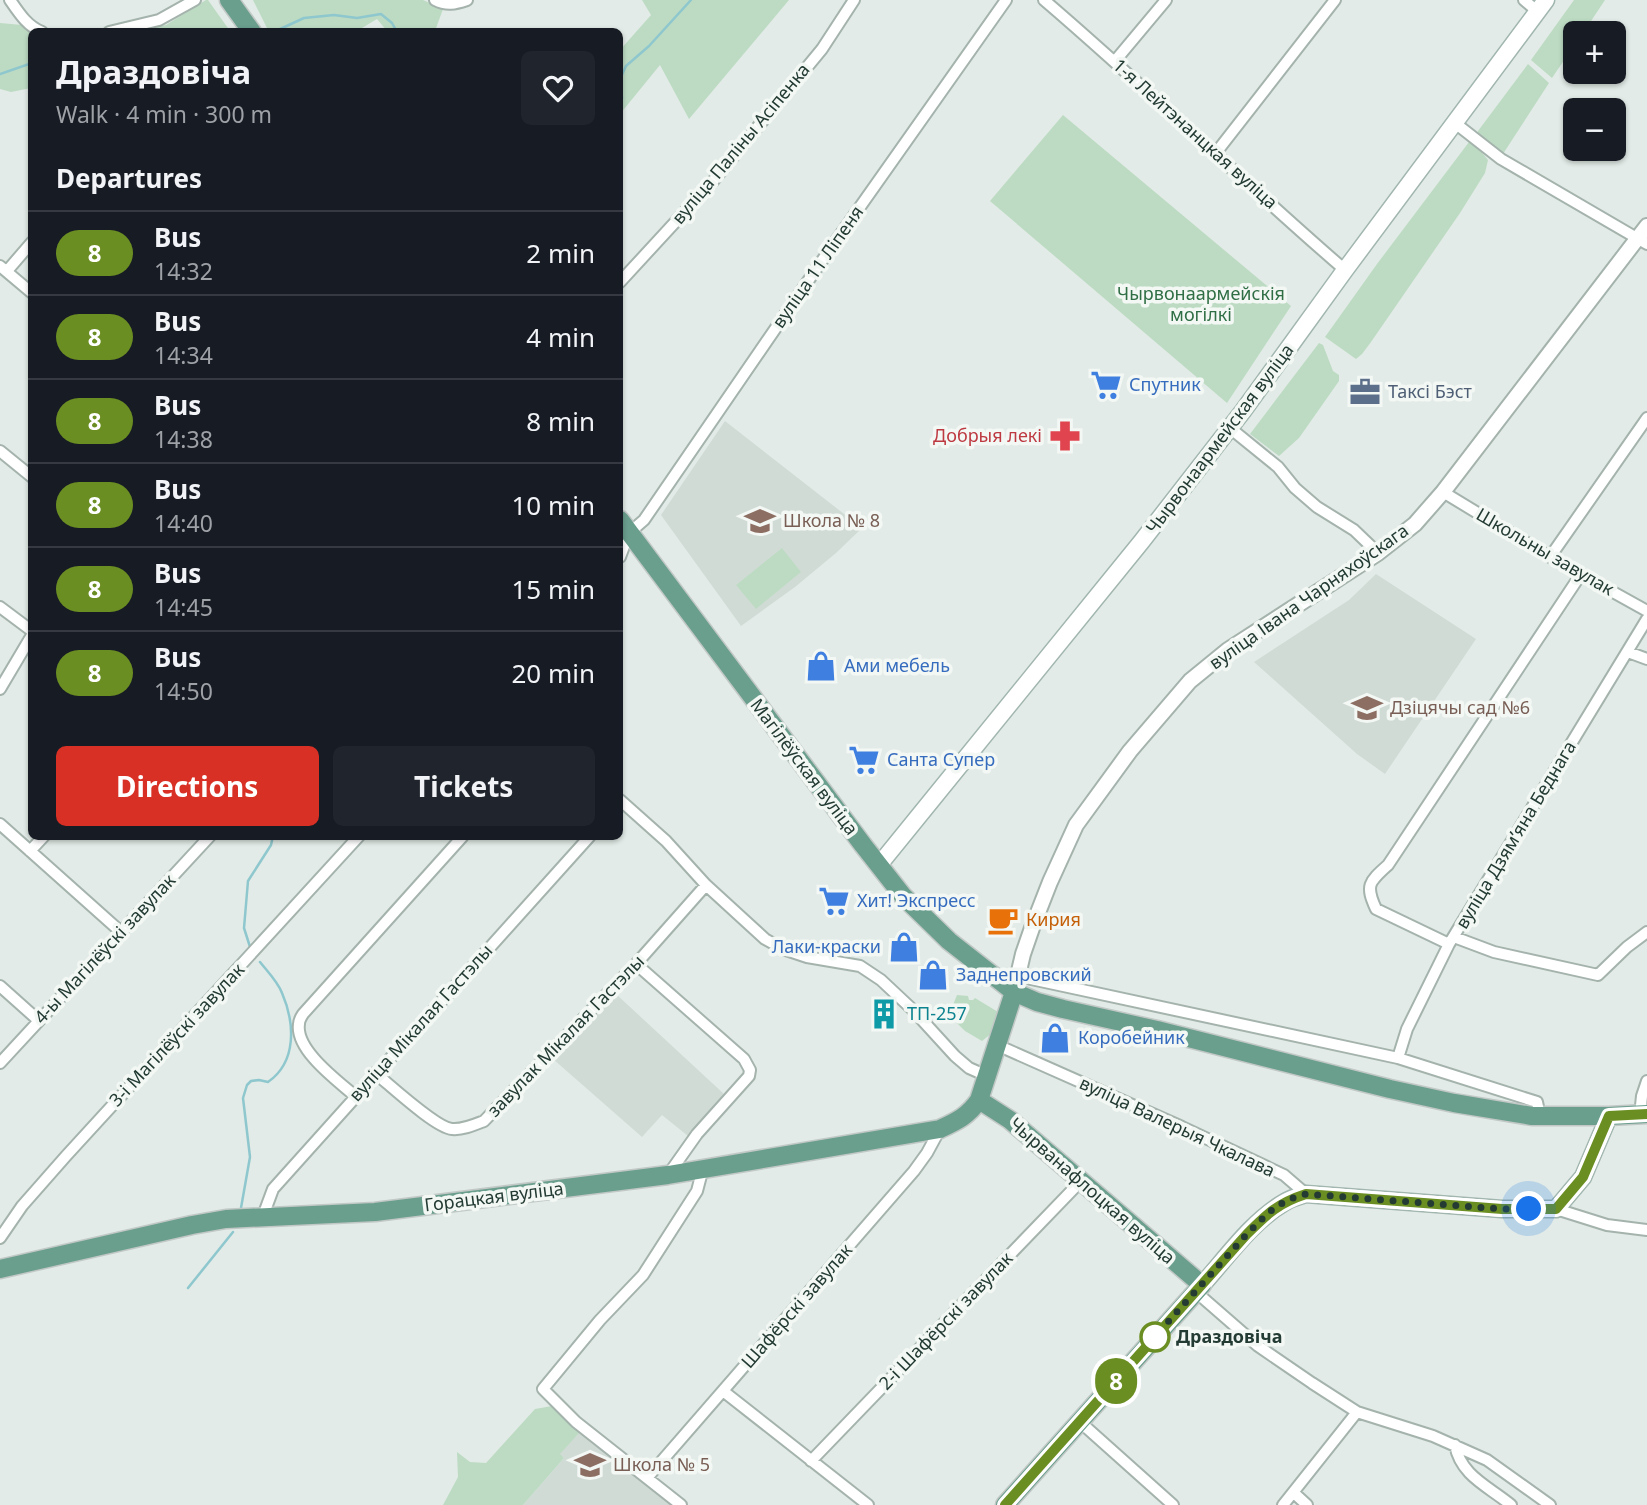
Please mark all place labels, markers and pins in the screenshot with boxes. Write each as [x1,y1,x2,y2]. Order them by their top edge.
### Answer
supermarket icon: Спутник [1089,368,1123,402]
place label: Спутник [1129,372,1201,396]
office icon: Таксі Бэст [1348,375,1382,409]
place label: Таксі Бэст [1388,379,1473,403]
pharmacy icon: Добрыя лекі [1048,419,1082,453]
place label: Добрыя лекі [933,423,1042,447]
school or university icon: Школа № 8 [743,504,777,538]
place label: Школа № 8 [783,508,880,532]
shop icon: Ами мебель [804,649,838,683]
place label: Ами мебель [844,653,950,677]
school or university icon: Дзіцячы сад №6 [1350,691,1384,725]
place label: Дзіцячы сад №6 [1390,695,1530,719]
supermarket icon: Санта Супер [847,743,881,777]
place label: Санта Супер [887,747,995,771]
supermarket icon: Хит! Экспресс [817,884,851,918]
place label: Хит! Экспресс [857,888,976,912]
cafe icon: Кирия [986,903,1020,937]
place label: Кирия [1026,907,1081,931]
shop icon: Лаки-краски [887,930,921,964]
place label: Лаки-краски [772,934,881,958]
shop icon: Заднепровский [916,958,950,992]
place label: Заднепровский [956,962,1092,986]
building icon: ТП-257 [867,997,901,1031]
place label: ТП-257 [907,1001,967,1025]
shop icon: Коробейник [1038,1021,1072,1055]
place label: Коробейник [1078,1025,1185,1049]
marker: Драздовіча [1140,1322,1170,1352]
place label: Драздовіча [1176,1324,1283,1348]
school or university icon: Школа № 5 [573,1448,607,1482]
place label: Школа № 5 [613,1452,710,1476]

